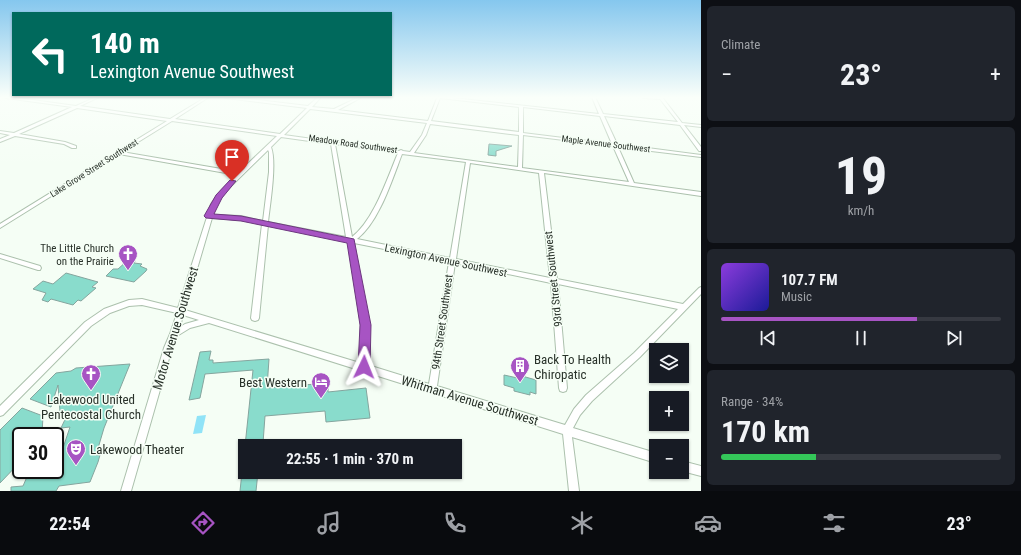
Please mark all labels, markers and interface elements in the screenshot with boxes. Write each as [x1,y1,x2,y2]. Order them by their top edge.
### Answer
text: 140 m [90,27,160,60]
icon: left [24,28,76,80]
text: Climate [721,37,760,52]
text: 23° [840,57,882,92]
text: Lexington Avenue Southwest [90,61,294,82]
text: − [721,62,732,87]
text: + [990,62,1001,87]
street label: Meadow Road Southwest [308,133,398,155]
street label: Maple Avenue Southwest [561,134,651,154]
street label: Lake Grove Street Southwest [48,137,140,199]
pin [215,140,249,181]
icon: arrive [221,146,243,168]
text: 19 [835,146,887,207]
text: km/h [848,203,874,218]
street label: 93rd Street Southwest [542,230,565,327]
street label: Lexington Avenue Southwest [383,241,508,280]
place label: The Little Church on the Prairie [40,242,114,268]
church icon: The Little Church on the Prairie [117,243,139,271]
street label: Motor Avenue Southwest [150,265,201,392]
text: 107.7 FM [781,271,838,289]
street label: 94th Street Southwest [429,274,456,370]
text: Music [781,289,812,304]
icon: previous [757,327,779,349]
icon: pause [850,327,872,349]
icon: next [943,327,965,349]
map controls [649,343,689,479]
button: layers [649,343,689,383]
position arrow [343,346,385,388]
place label: Back To Health Chiropatic [534,352,611,382]
building icon: Back To Health Chiropatic [509,355,531,383]
church icon: Lakewood United Pentecostal Church [80,363,102,391]
hotel icon: Best Western [310,371,332,399]
street label: Whitman Avenue Southwest [399,372,540,429]
place label: Best Western [239,375,307,390]
button: + [649,391,689,431]
place label: Lakewood United Pentecostal Church [41,392,141,422]
text: Range · 34% [721,394,783,409]
text: 170 km [721,414,810,449]
speed limit sign: 30 [12,427,64,479]
theatre icon: Lakewood Theater [65,438,87,466]
button: − [649,439,689,479]
place label: Lakewood Theater [90,442,184,457]
text: 22:55 · 1 min · 370 m [286,450,414,468]
icon: directions [189,509,217,537]
icon: music [315,509,343,537]
icon: phone [441,509,469,537]
icon: climate [568,509,596,537]
icon: car [694,509,722,537]
icon: filters [820,509,848,537]
text: 22:54 [49,513,90,534]
text: 23° [947,513,972,534]

